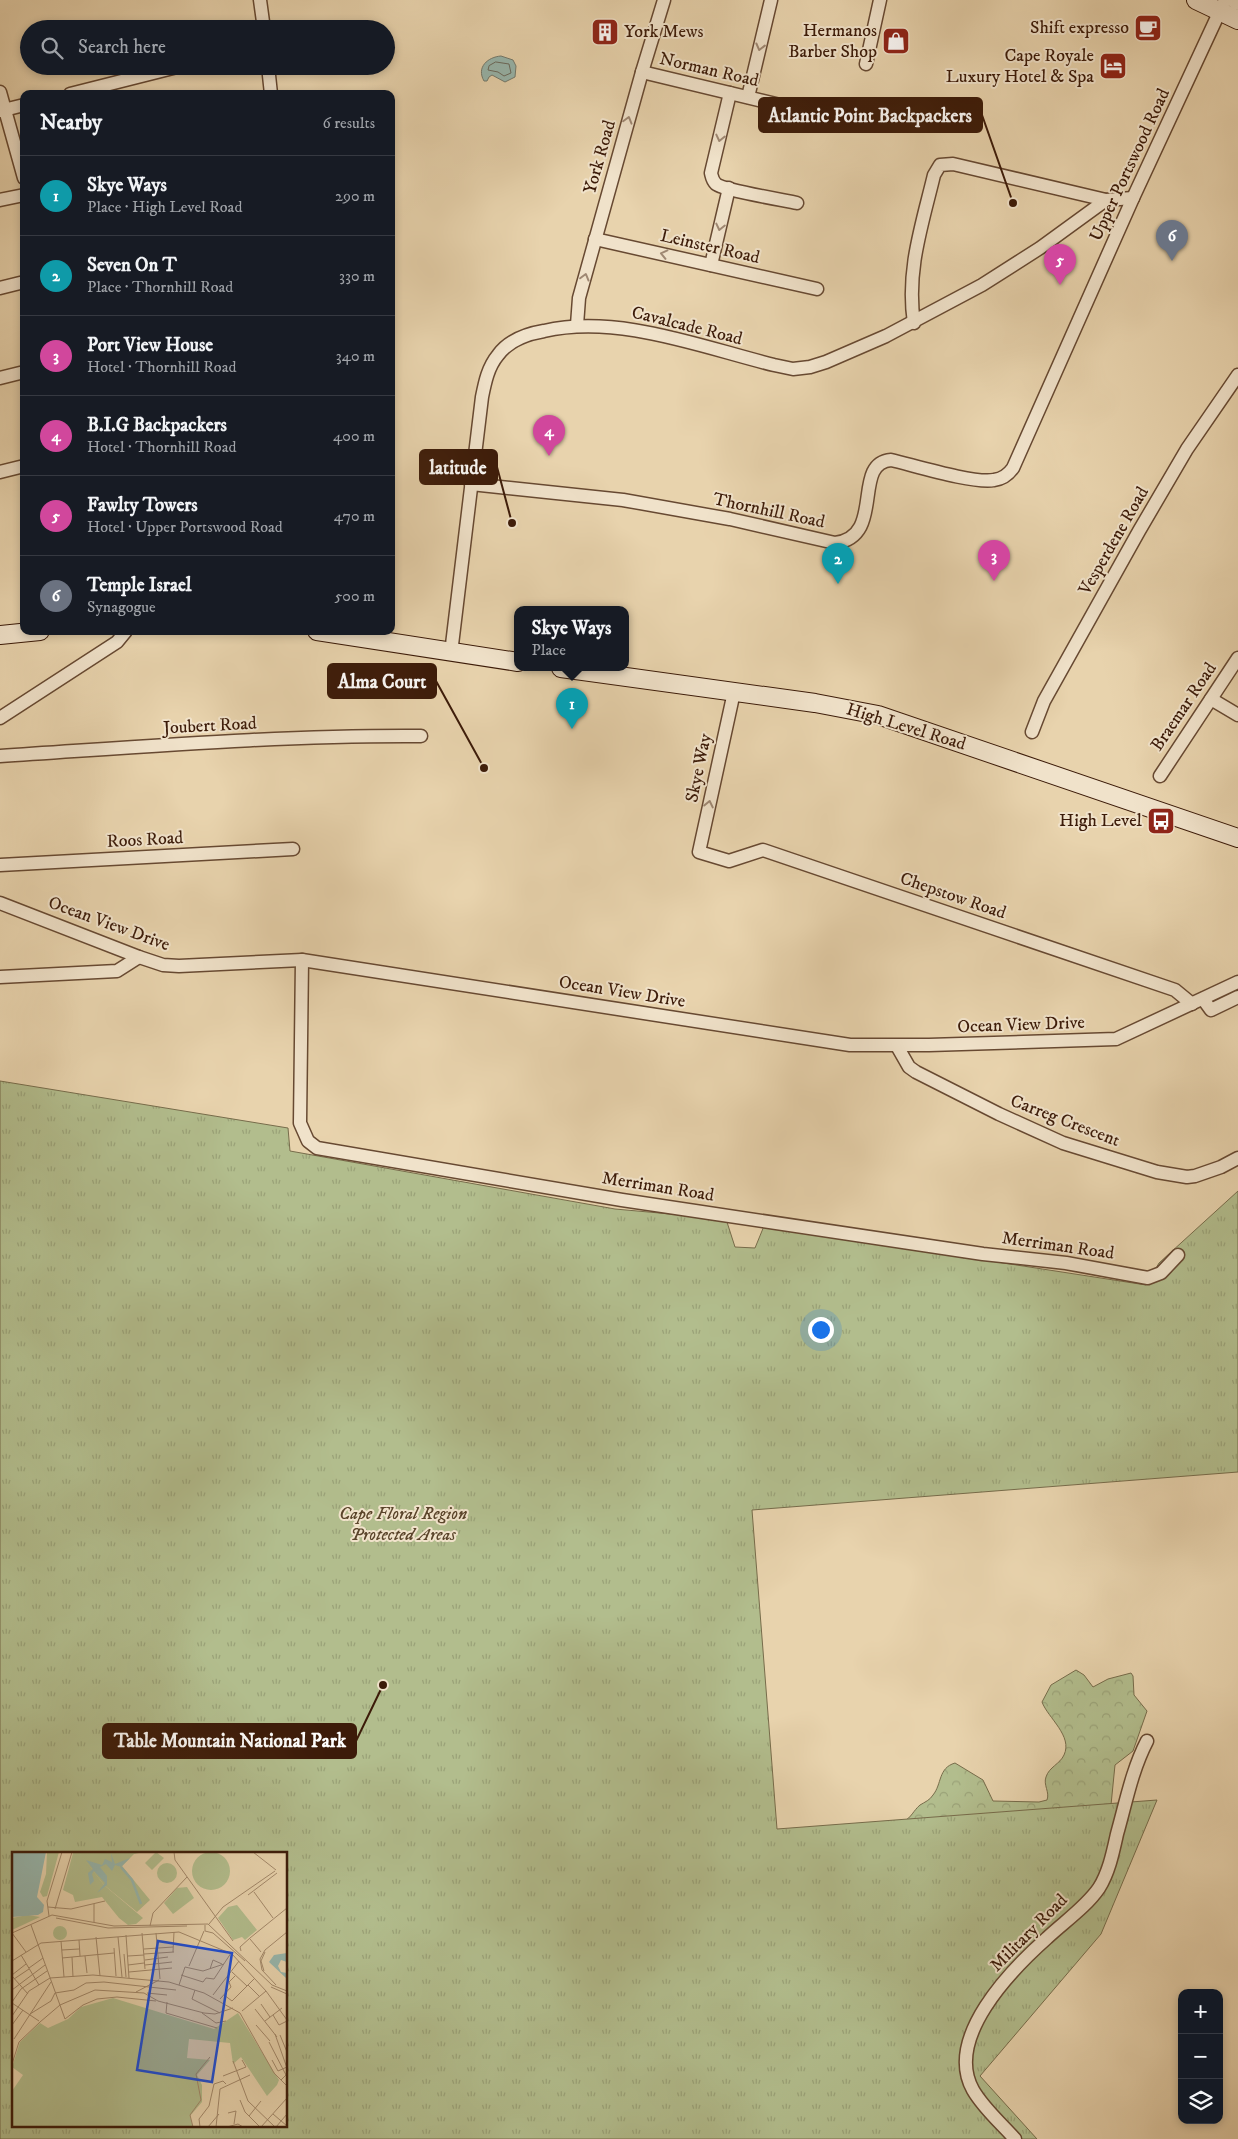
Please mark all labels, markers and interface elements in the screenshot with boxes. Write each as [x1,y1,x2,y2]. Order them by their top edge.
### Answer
cafe icon: Shift expresso [1133,13,1163,43]
building icon: York Mews [590,17,620,47]
place label: Shift expresso [1030,17,1129,39]
search box [20,20,395,75]
place label: Hermanos Barber Shop [788,20,877,63]
place label: York Mews [624,21,703,43]
shop icon: Hermanos Barber Shop [881,26,911,56]
icon: search [38,34,66,62]
text: Search here [78,36,166,59]
one-way arrow [755,43,766,52]
place label: Cape Royale Luxury Hotel & Spa [946,45,1094,88]
street label: Norman Road [657,48,761,92]
hotel icon: Cape Royale Luxury Hotel & Spa [1098,51,1128,81]
street label: Upper Portswood Road [1085,85,1175,245]
callout: Atlantic Point Backpackers [759,98,982,132]
text: Atlantic Point Backpackers [767,105,973,128]
text: Nearby [40,110,102,136]
text: 6 results [322,113,375,133]
one-way arrow [622,116,633,125]
street label: York Road [579,118,621,196]
one-way arrow [715,133,726,142]
text: Skye Ways [87,174,167,197]
text: 1 [53,186,59,206]
text: 290 m [335,186,375,206]
text: Place · High Level Road [87,197,242,217]
pin: 6 [1156,220,1188,261]
one-way arrow [715,222,726,231]
street label: Leinster Road [658,225,762,269]
pin: 5 [1044,244,1076,285]
one-way arrow [659,249,668,260]
text: Seven On T [87,254,177,277]
text: 2 [52,266,60,286]
text: 330 m [339,266,375,286]
one-way arrow [579,273,589,282]
text: Place · Thornhill Road [87,277,233,297]
street label: Cavalcade Road [629,302,745,350]
text: Port View House [87,334,213,357]
text: 3 [53,346,59,366]
text: 340 m [336,346,375,366]
text: Hotel · Thornhill Road [87,357,236,377]
text: B.I.G Backpackers [87,414,227,437]
pin: 4 [533,415,565,456]
text: 4 [51,426,61,446]
text: 400 m [333,426,375,446]
text: Hotel · Thornhill Road [87,437,236,457]
callout: latitude [420,450,497,484]
text: latitude [428,457,487,480]
street label: Vesperdene Road [1074,483,1154,600]
street label: Thornhill Road [711,488,827,534]
text: Fawlty Towers [87,494,198,517]
text: 5 [52,506,60,526]
text: 470 m [334,506,375,526]
text: Hotel · Upper Portswood Road [87,517,283,537]
pin: 3 [978,540,1010,581]
pin: 2 [822,543,854,584]
text: Temple Israel [87,574,192,597]
text: 6 [52,586,60,606]
text: 500 m [334,586,375,606]
text: Synagogue [87,597,156,617]
popup [514,606,629,671]
text: Skye Ways [532,617,611,640]
text: Place [532,640,566,660]
street label: Braemar Road [1146,659,1222,755]
callout: Alma Court [328,664,436,698]
text: Alma Court [337,671,427,694]
pin: 1 [556,688,588,729]
street label: High Level Road [843,698,969,756]
street label: Joubert Road [161,713,257,740]
street label: Skye Way [681,731,717,804]
one-way arrow [703,800,714,808]
bus stop icon: High Level [1146,806,1176,836]
place label: High Level [1059,810,1143,832]
street label: Roos Road [106,827,184,853]
street label: Chepstow Road [897,868,1009,924]
street label: Ocean View Drive [45,892,173,956]
street label: Ocean View Drive [557,971,687,1013]
street label: Ocean View Drive [957,1012,1085,1038]
street label: Carreg Crescent [1007,1090,1123,1152]
street label: Merriman Road [600,1167,716,1207]
street label: Merriman Road [1000,1227,1116,1265]
your location [808,1317,834,1343]
park label: Cape Floral Region Protected Areas [339,1503,467,1546]
callout: Table Mountain National Park [103,1724,356,1758]
text: Table Mountain National Park [113,1730,347,1753]
inset map [12,1852,288,2126]
street label: Military Road [986,1890,1072,1976]
map controls [1178,1989,1223,2124]
button: + [1178,1989,1223,2034]
button: − [1178,2034,1223,2079]
button: layers [1178,2079,1223,2124]

